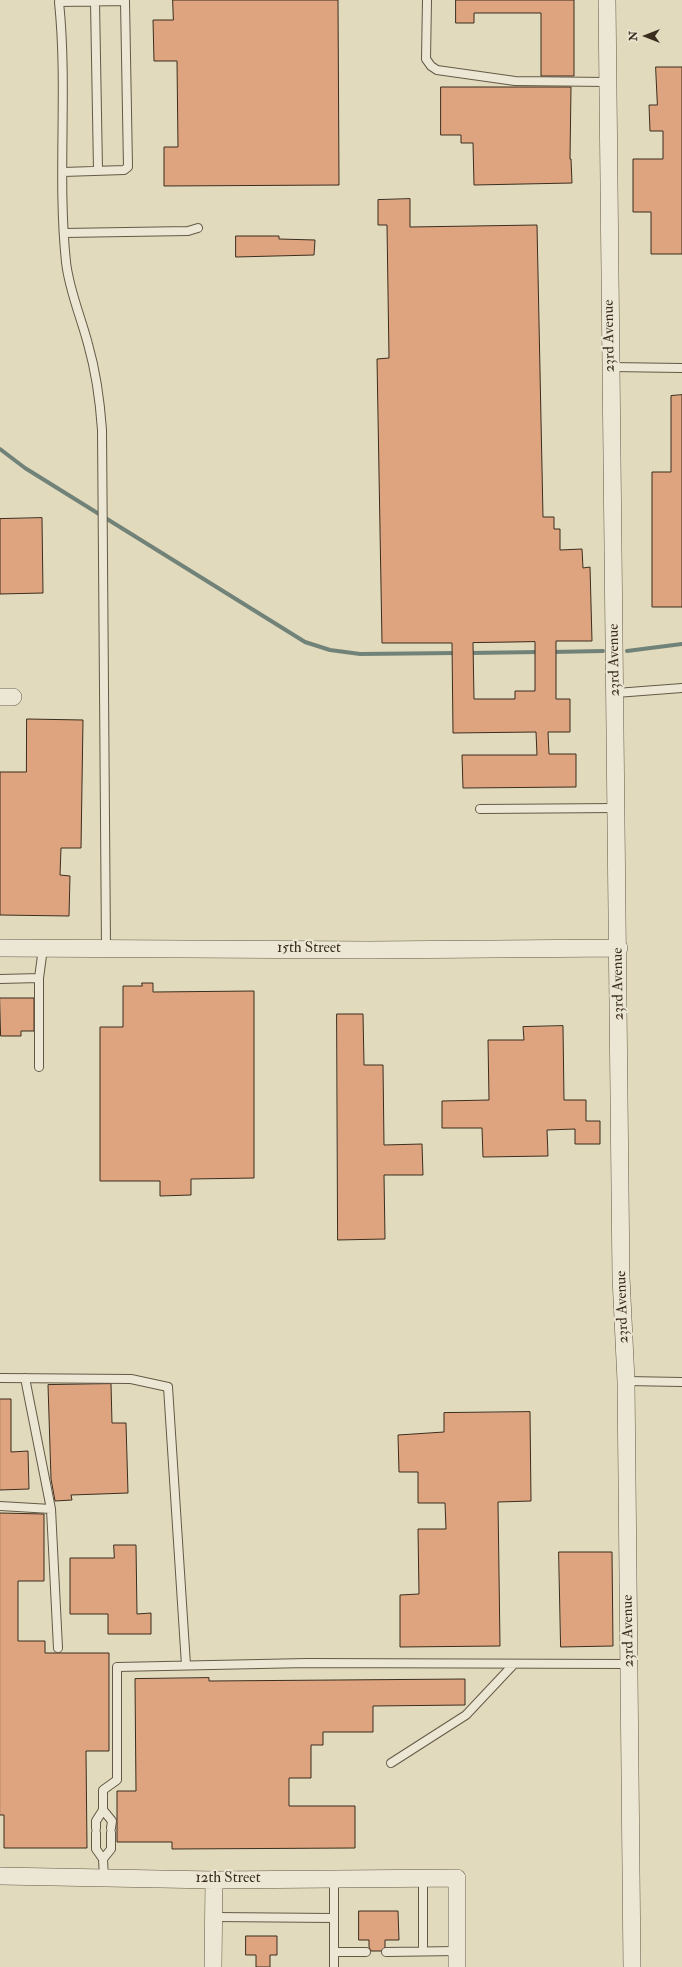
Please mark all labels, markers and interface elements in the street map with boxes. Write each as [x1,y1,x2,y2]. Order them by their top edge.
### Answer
north arrow [626,16,666,56]
text: N [627,31,640,41]
street label: 23rd Avenue [600,299,620,373]
street label: 23rd Avenue [605,623,625,697]
street label: 15th Street [277,940,341,958]
street label: 23rd Avenue [609,947,629,1021]
street label: 23rd Avenue [613,1270,633,1344]
street label: 23rd Avenue [619,1594,639,1668]
street label: 12th Street [196,1870,260,1888]

